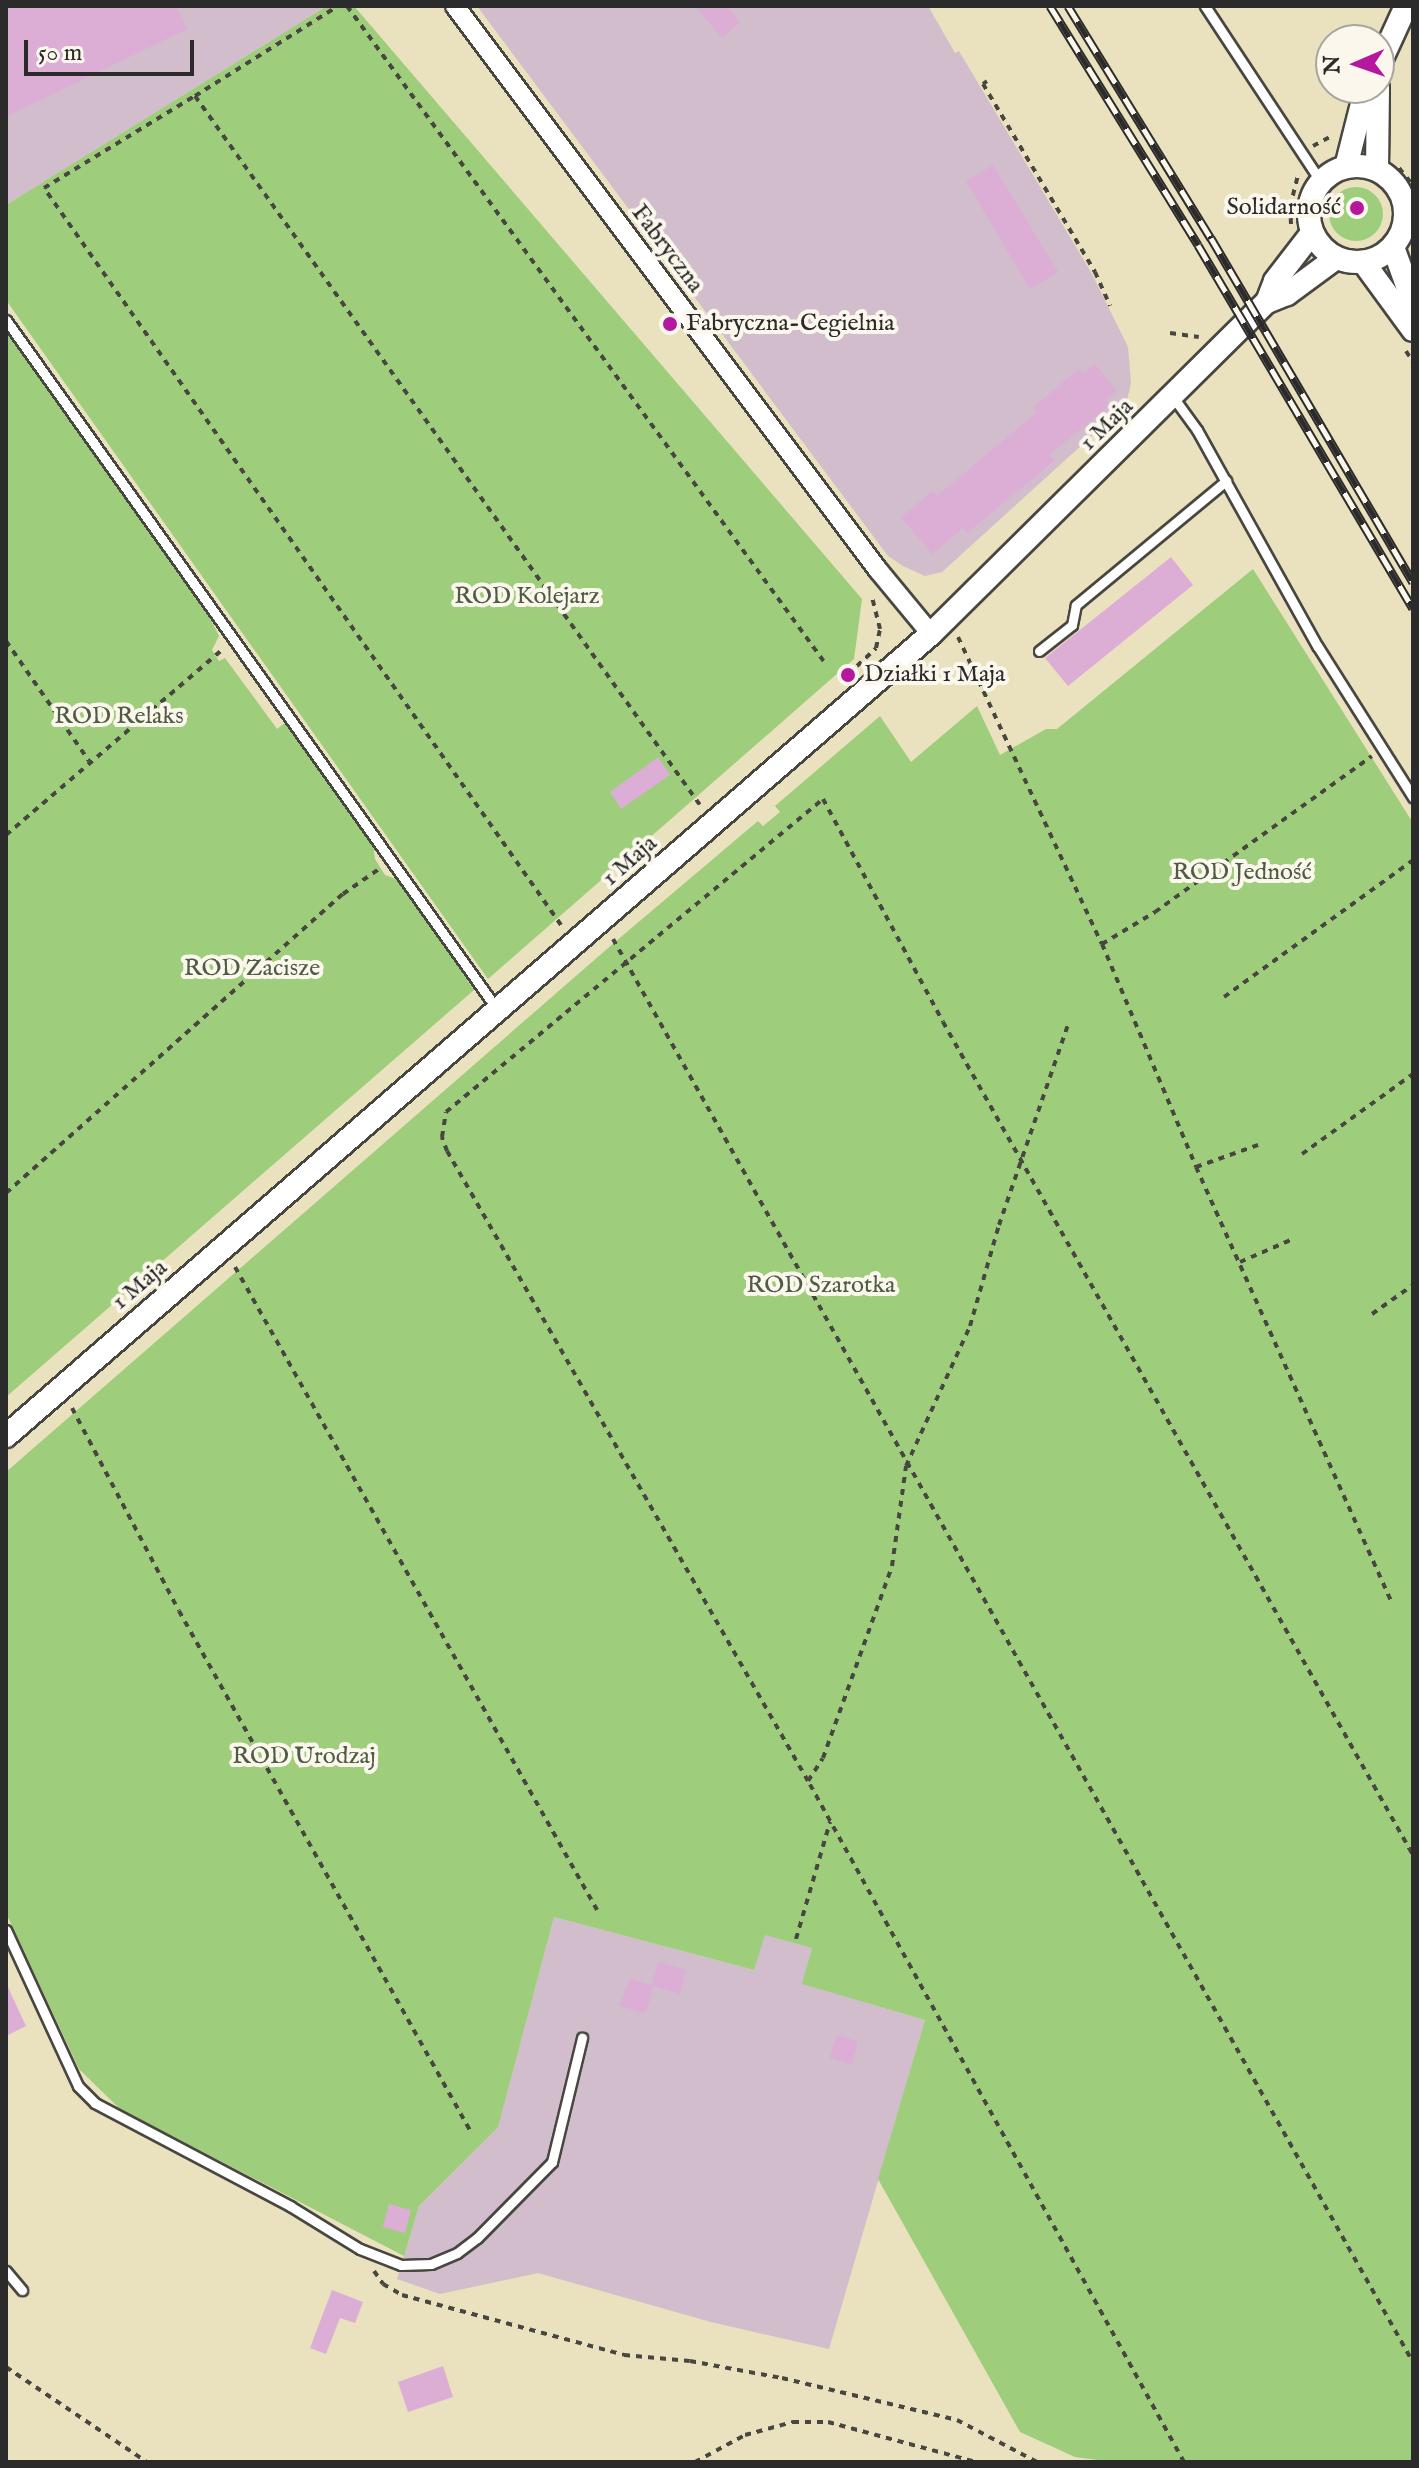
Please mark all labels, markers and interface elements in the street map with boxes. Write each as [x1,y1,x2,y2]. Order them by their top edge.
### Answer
scale bar [28,24,198,74]
north arrow [1315,24,1395,104]
text: 50 m [38,38,82,69]
text: N [1319,55,1347,75]
place label: Solidarność [1227,194,1341,222]
street label: Fabryczna [625,199,709,299]
marker: Solidarność [1348,199,1366,217]
place label: Fabryczna-Cegielnia [686,310,895,338]
marker: Fabryczna-Cegielnia [661,315,679,333]
street label: 1 Maja [1074,393,1140,457]
park label: ROD Kolejarz [454,583,600,611]
place label: Działki 1 Maja [864,661,1005,689]
marker: Działki 1 Maja [839,666,857,684]
park label: ROD Relaks [54,703,184,731]
street label: 1 Maja [597,829,663,893]
park label: ROD Jedność [1172,859,1312,887]
park label: ROD Zacisze [184,955,320,983]
street label: 1 Maja [107,1254,173,1316]
park label: ROD Szarotka [747,1272,895,1300]
park label: ROD Urodzaj [232,1743,376,1771]

